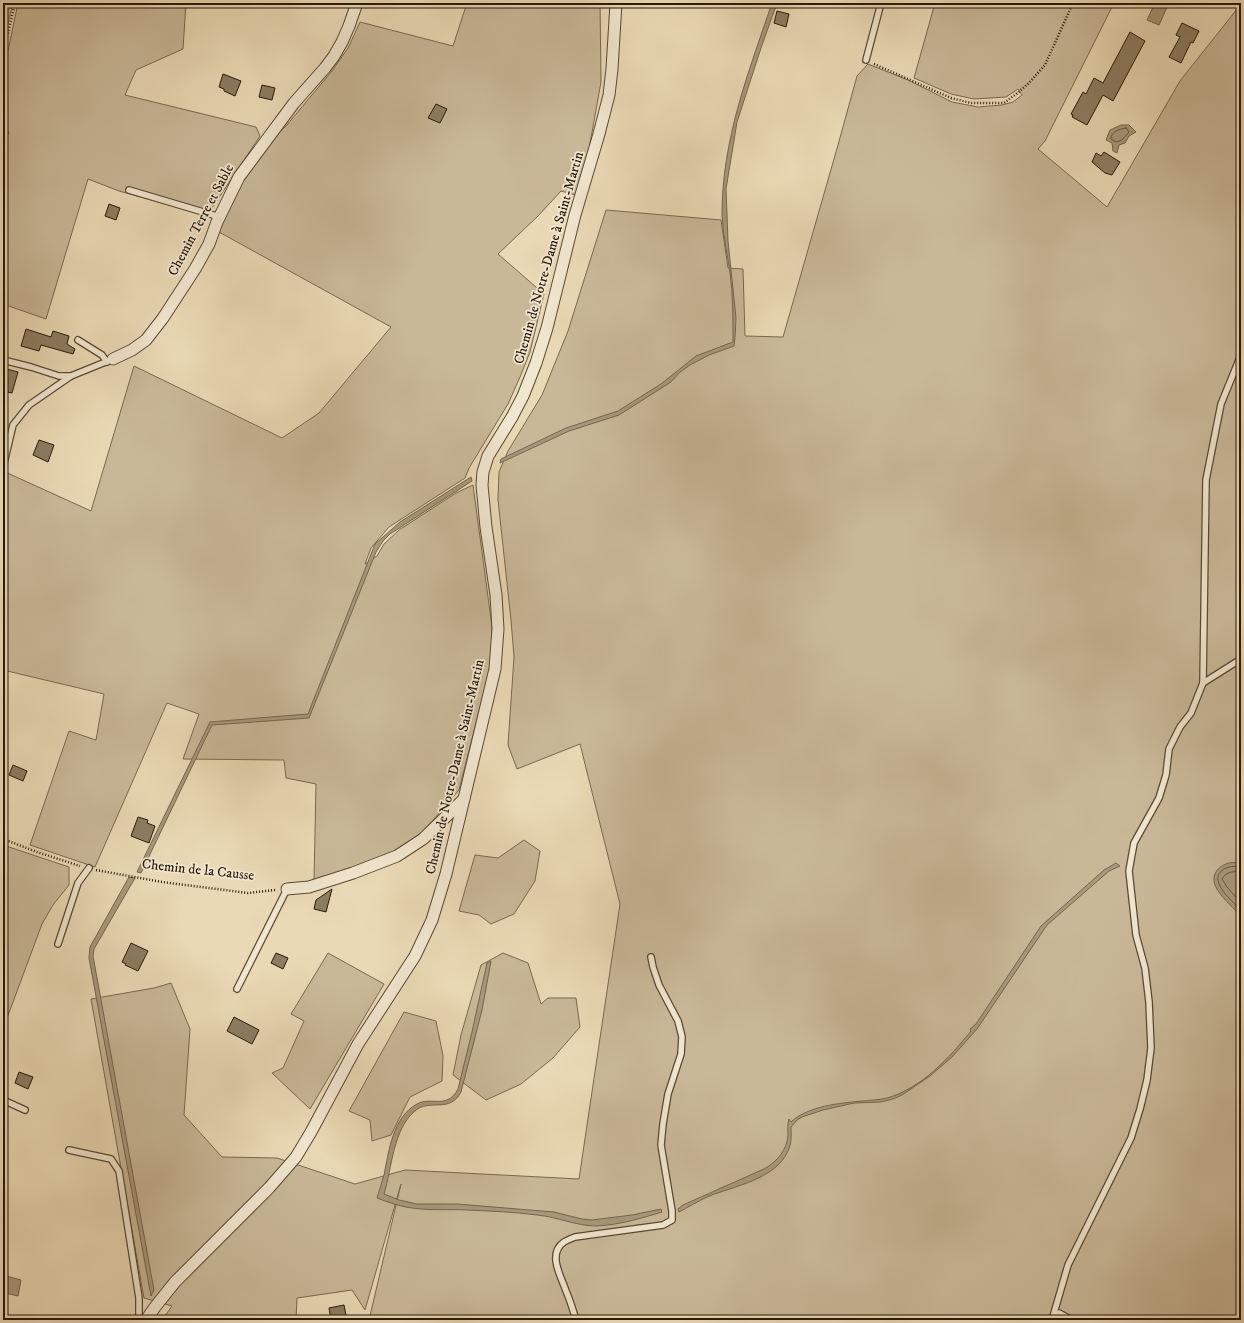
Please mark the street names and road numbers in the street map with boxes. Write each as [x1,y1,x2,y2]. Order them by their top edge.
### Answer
street label: Chemin de Notre-Dame à Saint-Martin [510,149,588,366]
street label: Chemin Terre et Sable [164,161,238,279]
street label: Chemin de Notre-Dame à Saint-Martin [421,657,489,876]
street label: Chemin de la Causse [141,855,255,885]

